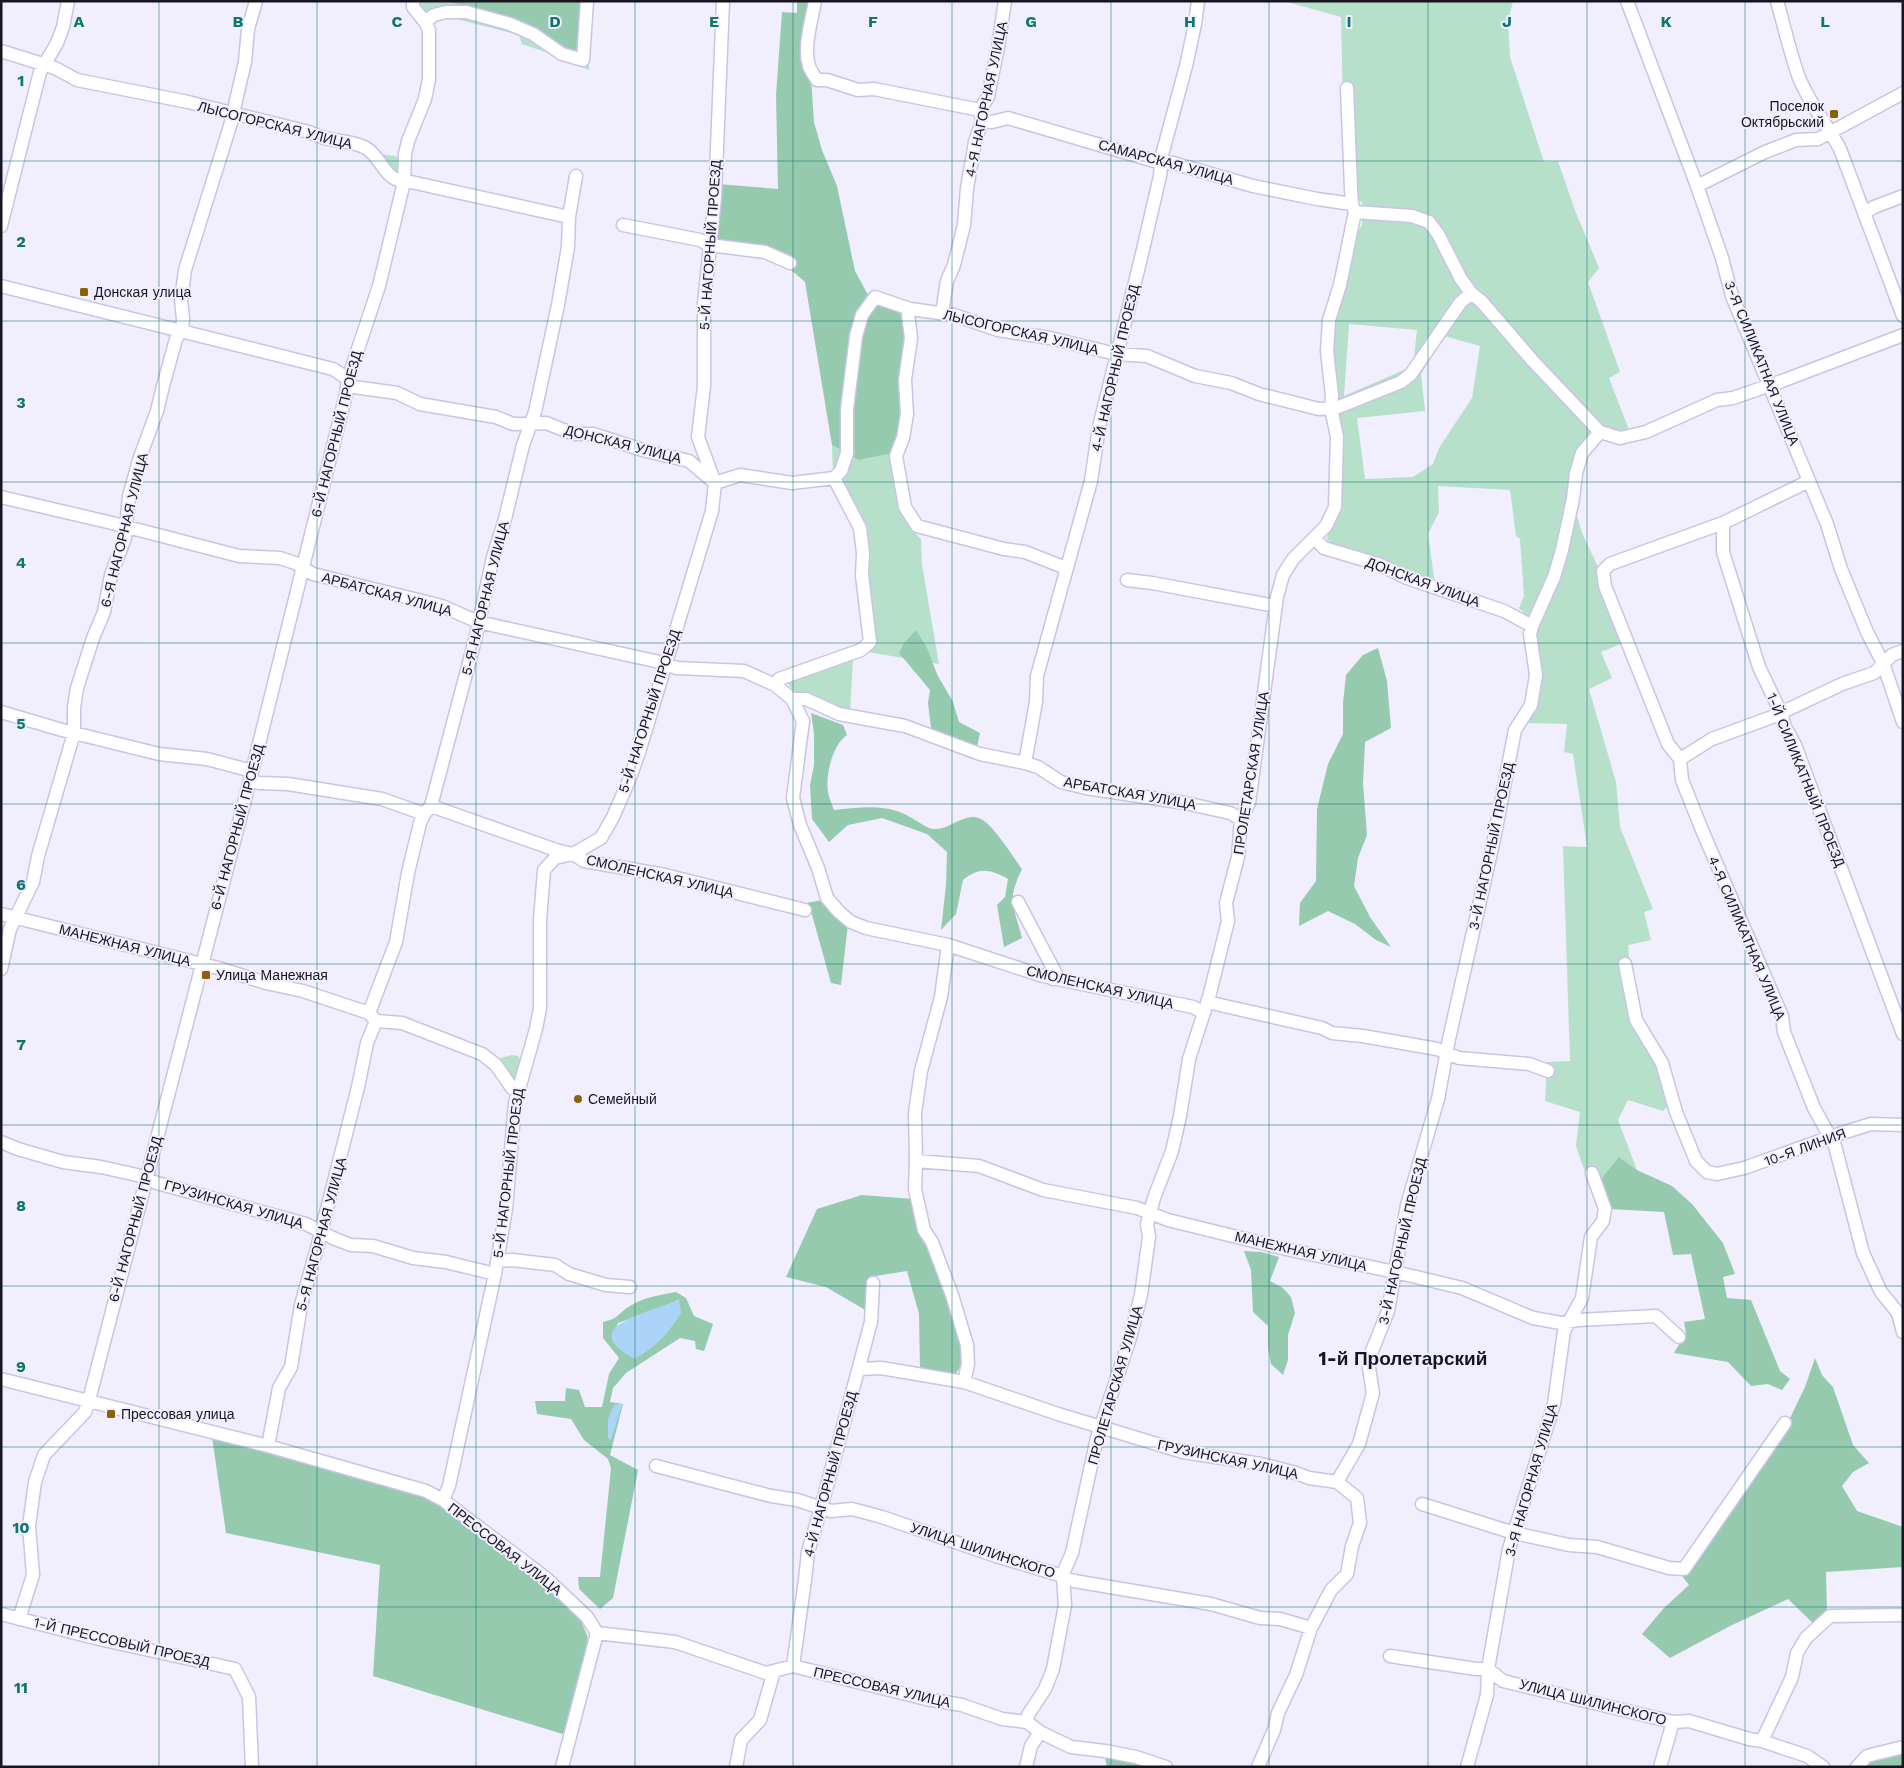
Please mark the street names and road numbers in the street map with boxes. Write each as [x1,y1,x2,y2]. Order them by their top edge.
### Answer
street label: 4-Я НАГОРНАЯ УЛИЦА [962,19,1010,178]
street label: ЛЫСОГОРСКАЯ УЛИЦА [196,98,355,152]
street label: САМАРСКАЯ УЛИЦА [1097,136,1236,188]
street label: 5-Й НАГОРНЫЙ ПРОЕЗД [695,159,724,331]
street label: 3-Я СИЛИКАТНАЯ УЛИЦА [1722,278,1803,448]
street label: 4-Й НАГОРНЫЙ ПРОЕЗД [1087,282,1142,453]
street label: ЛЫСОГОРСКАЯ УЛИЦА [942,306,1101,358]
street label: 6-Й НАГОРНЫЙ ПРОЕЗД [307,348,365,519]
street label: ДОНСКАЯ УЛИЦА [563,422,684,466]
street label: 6-Я НАГОРНАЯ УЛИЦА [97,450,151,609]
street label: 5-Я НАГОРНАЯ УЛИЦА [458,519,512,677]
street label: ДОНСКАЯ УЛИЦА [1364,554,1483,610]
street label: АРБАТСКАЯ УЛИЦА [320,569,455,619]
street label: 5-Й НАГОРНЫЙ ПРОЕЗД [614,626,683,795]
street label: ПРОЛЕТАРСКАЯ УЛИЦА [1230,690,1272,856]
street label: 1-Й СИЛИКАТНЫЙ ПРОЕЗД [1764,690,1849,870]
street label: 6-Й НАГОРНЫЙ ПРОЕЗД [206,741,267,912]
street label: 3-Й НАГОРНЫЙ ПРОЕЗД [1464,760,1517,931]
street label: АРБАТСКАЯ УЛИЦА [1063,773,1198,813]
street label: СМОЛЕНСКАЯ УЛИЦА [585,851,736,901]
street label: 4-Я СИЛИКАТНАЯ УЛИЦА [1705,854,1789,1023]
street label: МАНЕЖНАЯ УЛИЦА [58,921,193,969]
street label: СМОЛЕНСКАЯ УЛИЦА [1025,962,1176,1012]
street label: 5-Й НАГОРНЫЙ ПРОЕЗД [489,1087,526,1259]
street label: 10-Я ЛИНИЯ [1762,1125,1848,1169]
street label: 6-Й НАГОРНЫЙ ПРОЕЗД [104,1133,165,1304]
street label: 5-Я НАГОРНАЯ УЛИЦА [293,1155,349,1313]
street label: 3-Й НАГОРНЫЙ ПРОЕЗД [1374,1155,1429,1326]
street label: ГРУЗИНСКАЯ УЛИЦА [163,1177,306,1232]
street label: МАНЕЖНАЯ УЛИЦА [1233,1228,1369,1274]
street label: ПРОЛЕТАРСКАЯ УЛИЦА [1085,1303,1146,1466]
street label: 4-Й НАГОРНЫЙ ПРОЕЗД [799,1388,860,1559]
street label: 3-Я НАГОРНАЯ УЛИЦА [1501,1401,1561,1558]
street label: ГРУЗИНСКАЯ УЛИЦА [1156,1436,1301,1482]
street label: ПРЕССОВАЯ УЛИЦА [445,1500,566,1599]
street label: УЛИЦА ШИЛИНСКОГО [909,1519,1057,1581]
street label: 1-Й ПРЕССОВЫЙ ПРОЕЗД [32,1613,212,1670]
street label: ПРЕССОВАЯ УЛИЦА [812,1663,953,1711]
street label: УЛИЦА ШИЛИНСКОГО [1518,1676,1668,1728]

